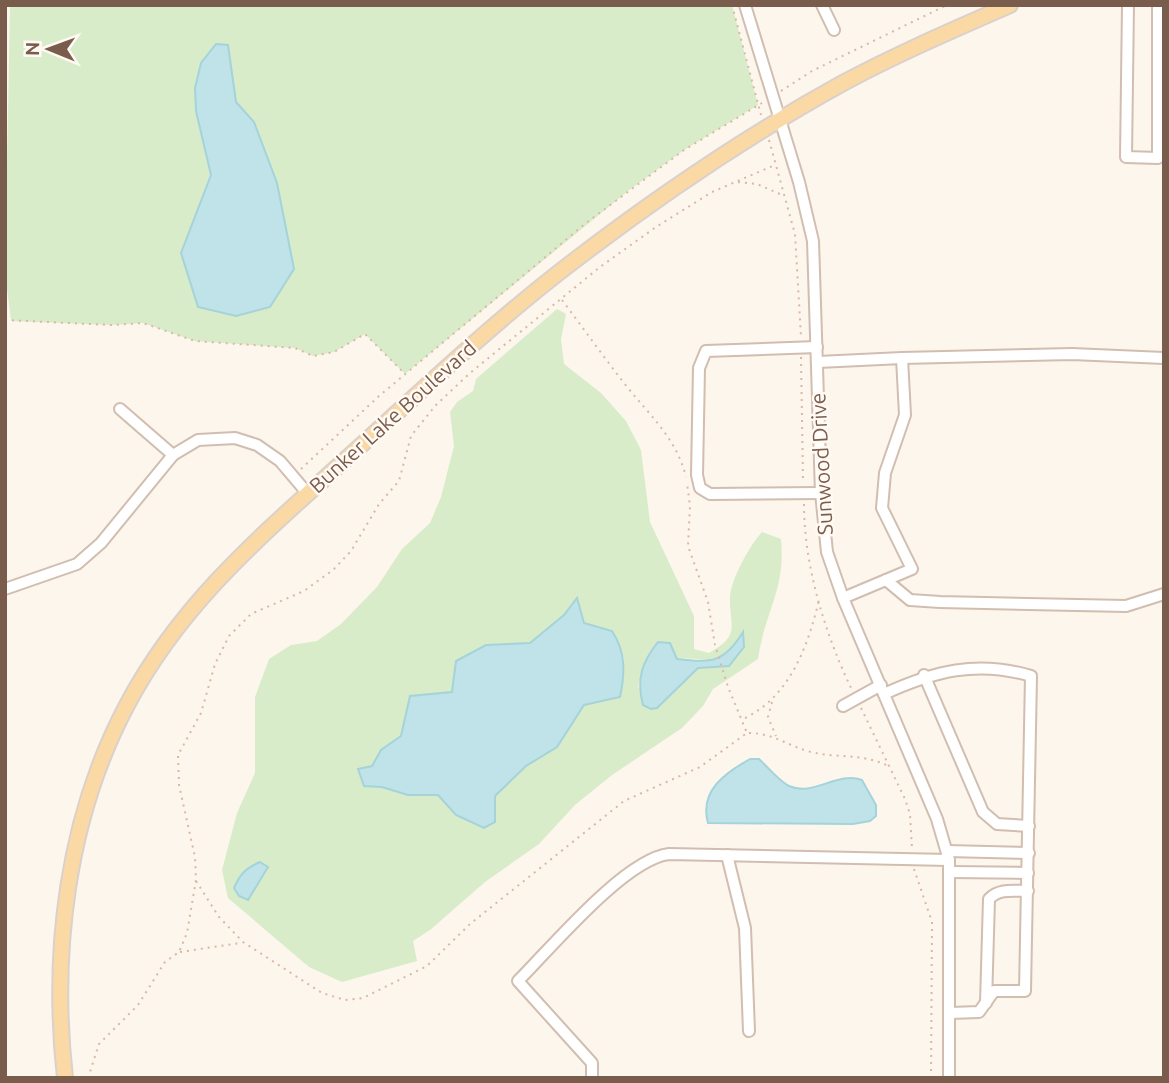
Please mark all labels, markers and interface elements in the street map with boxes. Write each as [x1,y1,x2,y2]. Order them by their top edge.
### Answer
north arrow [14,14,84,84]
text: N [21,41,43,56]
street label: Bunker Lake Boulevard [304,335,481,497]
street label: Sunwood Drive [805,392,837,536]

